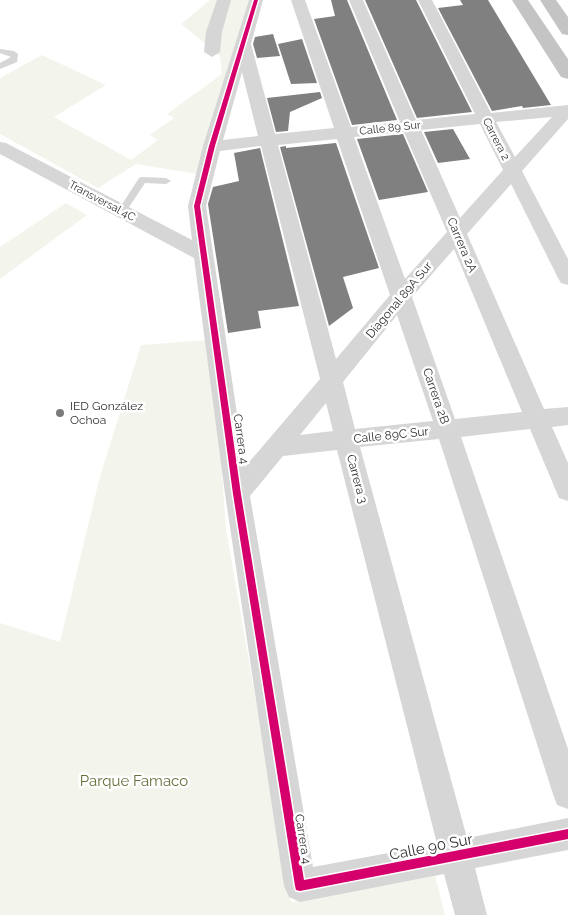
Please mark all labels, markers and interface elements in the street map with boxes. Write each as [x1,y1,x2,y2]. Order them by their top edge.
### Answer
street label: Carrera 2 [480,116,512,163]
street label: Calle 89 Sur [359,118,421,138]
street label: Transversal 4C [67,178,138,224]
street label: Carrera 2A [444,215,480,275]
street label: Diagonal 89A Sur [363,258,436,341]
street label: Carrera 2B [420,366,452,426]
place label: IED González Ochoa [70,399,143,427]
marker: IED González Ochoa [54,407,66,419]
street label: Carrera 4 [231,413,252,465]
street label: Calle 89C Sur [353,424,430,446]
street label: Carrera 3 [344,453,370,505]
park label: Parque Famaco [80,772,188,790]
street label: Carrera 4 [292,813,314,865]
street label: Calle 90 Sur [388,830,475,864]

